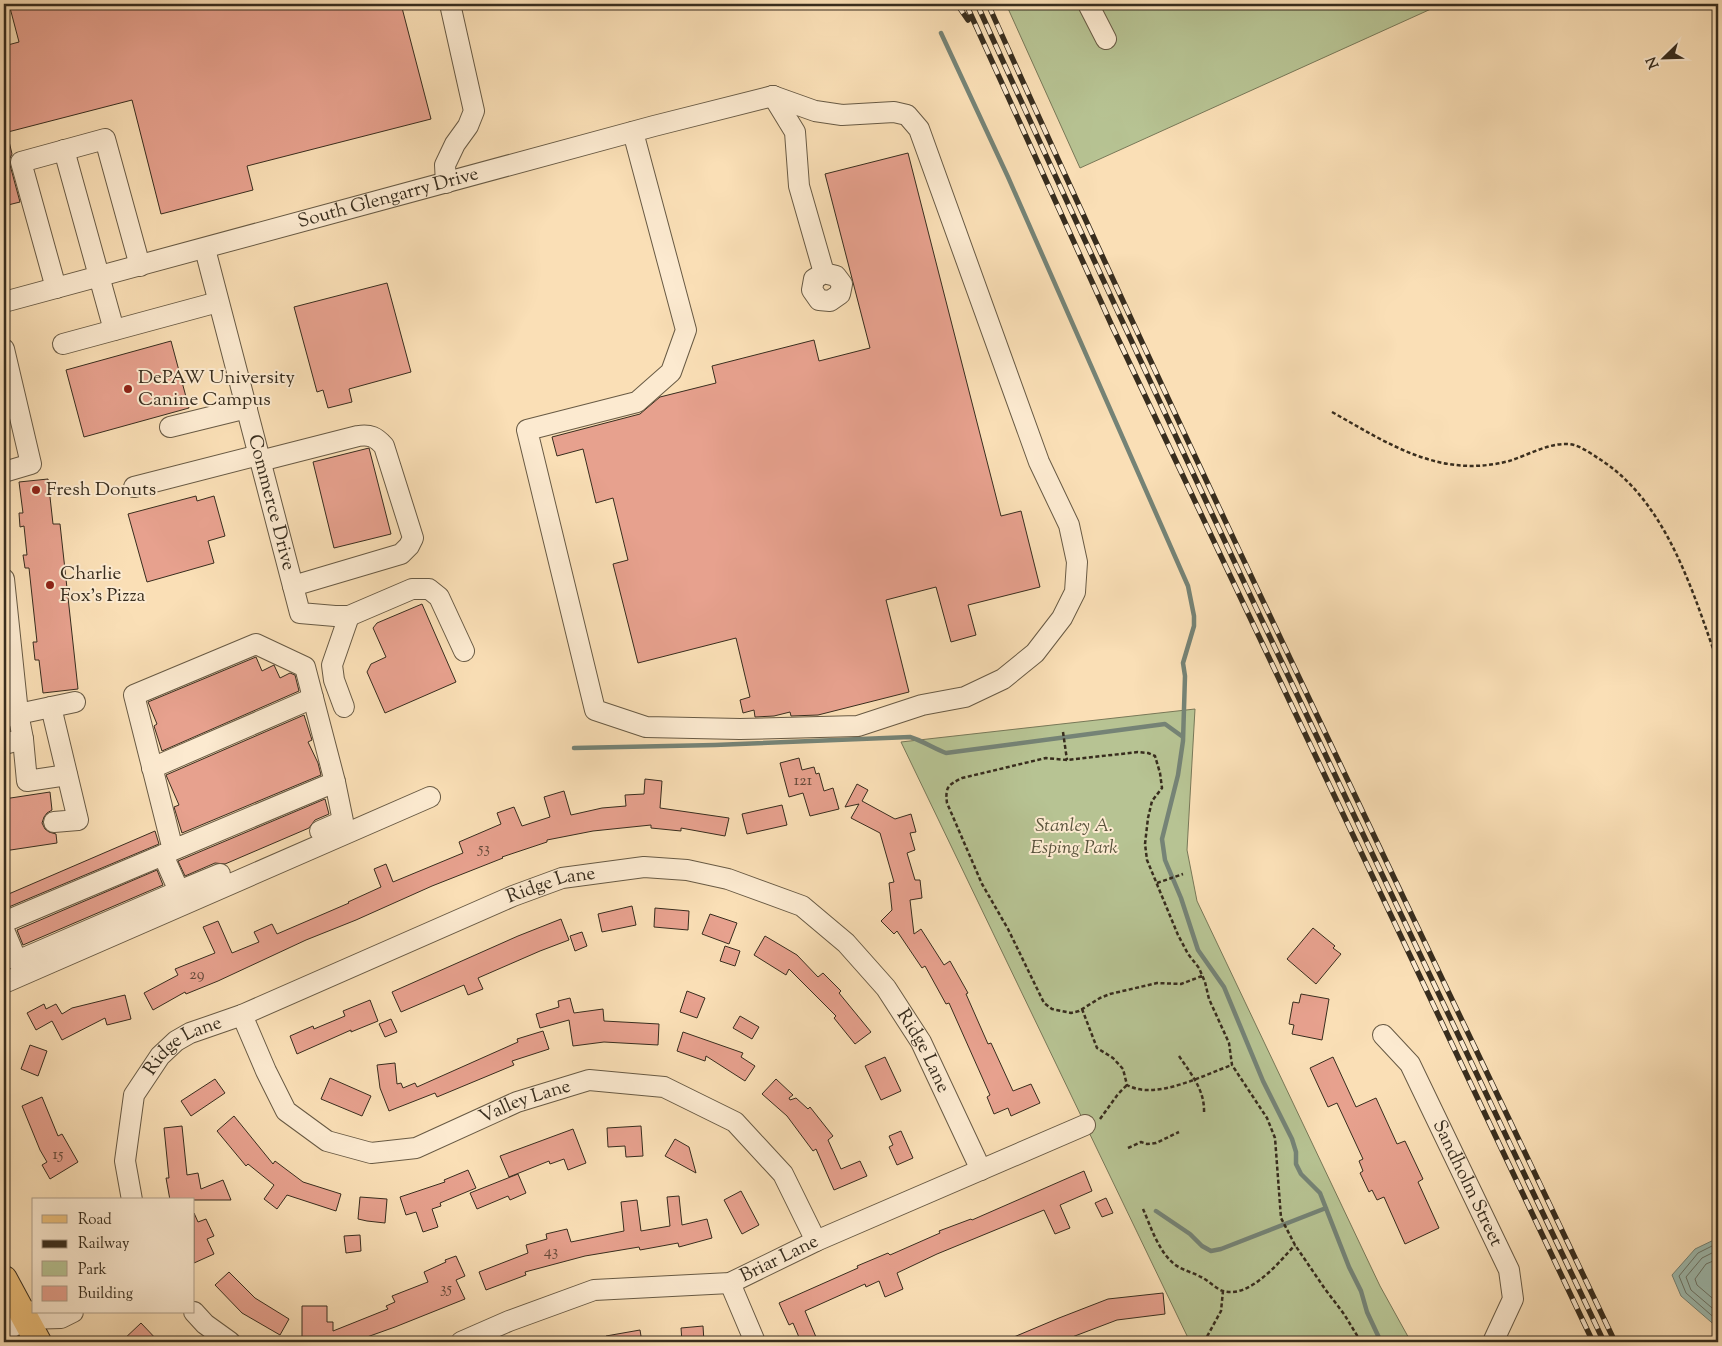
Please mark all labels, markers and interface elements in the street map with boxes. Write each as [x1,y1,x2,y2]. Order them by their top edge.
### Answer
north arrow [1640,32,1690,82]
text: N [1642,53,1665,71]
street label: South Glengarry Drive [295,161,482,235]
place label: DePAW University Canine Campus [138,365,295,414]
marker: DePAW University Canine Campus [122,383,134,395]
street label: Commerce Drive [240,431,302,574]
place label: Fresh Donuts [46,477,156,504]
marker: Fresh Donuts [30,484,42,496]
place label: Charlie Fox's Pizza [60,561,146,610]
marker: Charlie Fox's Pizza [44,579,56,591]
house number: 121 [794,770,813,793]
park label: Stanley A. Esping Park [1030,813,1118,862]
house number: 53 [477,838,490,861]
street label: Ridge Lane [503,860,597,911]
house number: 29 [189,964,205,987]
street label: Ridge Lane [890,1004,957,1098]
street label: Ridge Lane [137,1009,225,1081]
street label: Valley Lane [475,1073,574,1131]
street label: Sandholm Street [1425,1116,1509,1252]
house number: 15 [53,1144,64,1167]
legend [32,1198,195,1314]
text: Road [78,1210,112,1231]
street label: Briar Lane [736,1228,823,1290]
text: Railway [78,1234,130,1255]
house number: 43 [544,1241,558,1264]
text: Park [78,1260,107,1281]
house number: 35 [440,1278,452,1301]
text: Building [78,1284,133,1305]

